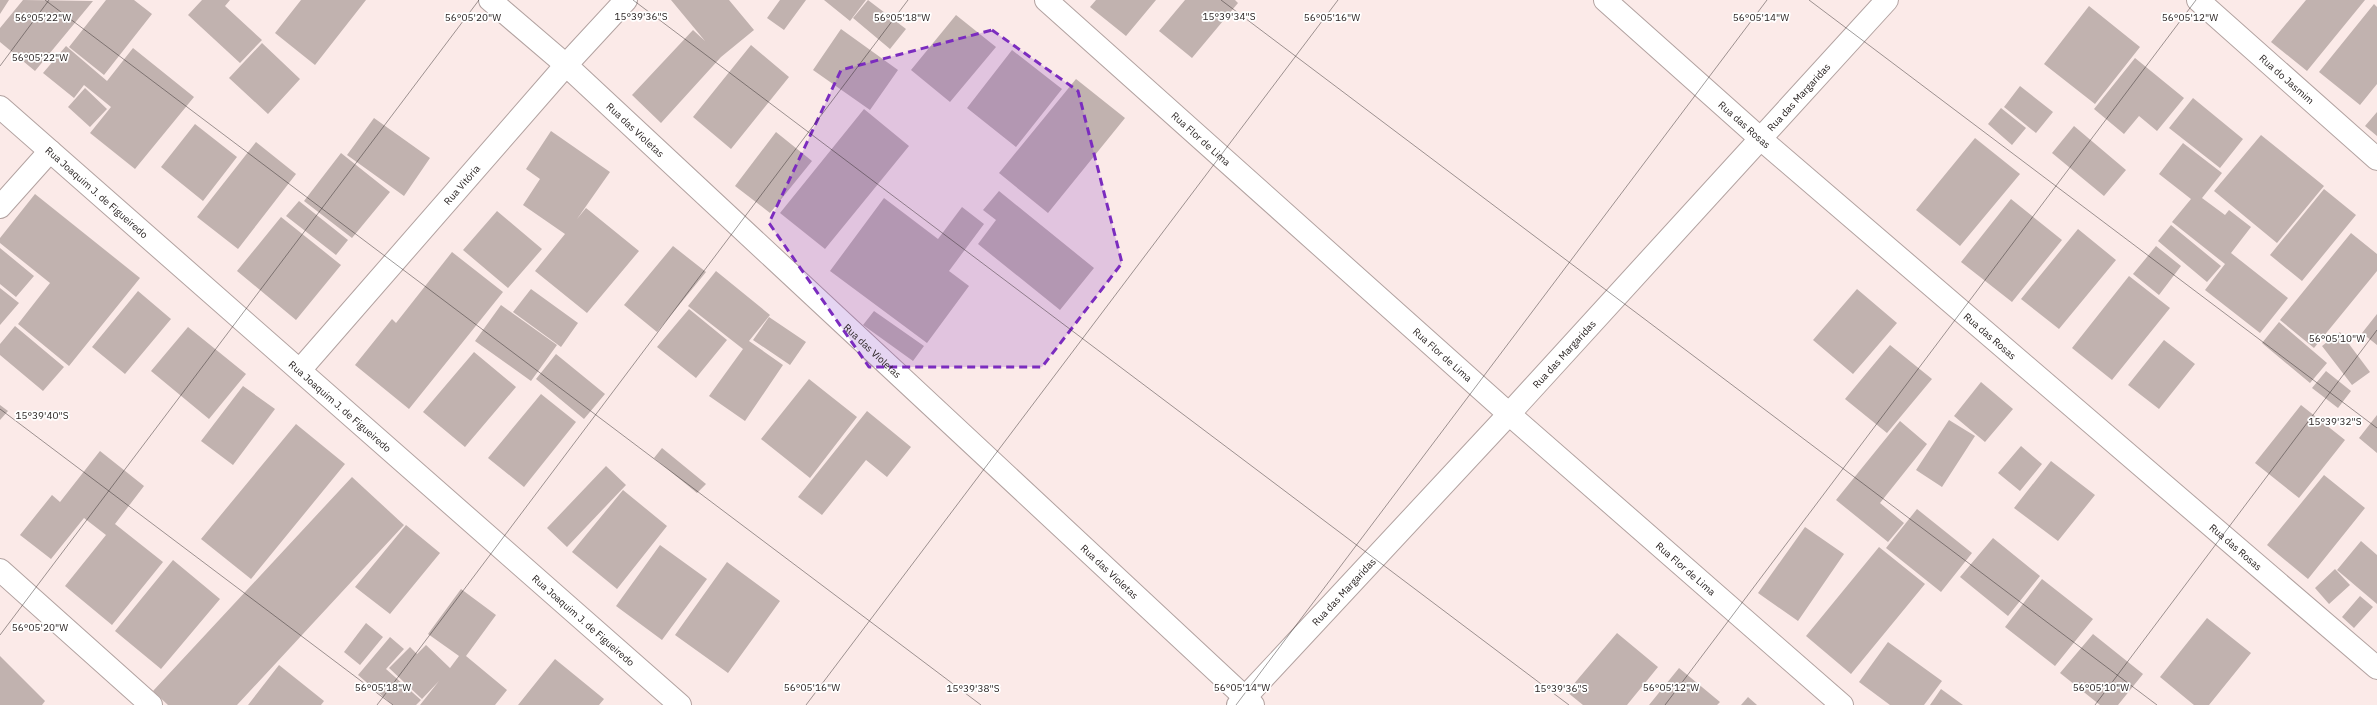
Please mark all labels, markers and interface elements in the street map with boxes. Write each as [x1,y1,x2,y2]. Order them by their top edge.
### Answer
text: 15°39'36"S [614,10,668,23]
text: 15°39'34"S [1202,10,1256,23]
text: 56°05'22"W [15,11,71,24]
text: 56°05'20"W [445,11,501,24]
text: 56°05'18"W [874,11,930,24]
text: 56°05'16"W [1304,11,1360,24]
text: 56°05'14"W [1733,11,1789,24]
text: 56°05'12"W [2162,11,2218,24]
text: 56°05'22"W [12,51,68,64]
street label: Rua do Jasmim [2257,51,2317,107]
street label: Rua das Margaridas [1764,60,1833,134]
street label: Rua das Rosas [1716,98,1773,151]
street label: Rua das Violetas [604,100,667,160]
street label: Rua Flor de Lima [1169,109,1234,169]
street label: Rua Joaquim J. de Figueiredo [43,144,151,241]
street label: Rua Vitória [441,161,483,207]
street label: Rua das Rosas [1961,310,2019,362]
street label: Rua das Margaridas [1529,317,1598,391]
street label: Rua das Violetas [841,320,904,381]
street label: Rua Flor de Lima [1410,325,1475,385]
text: 56°05'10"W [2309,332,2365,345]
street label: Rua Joaquim J. de Figueiredo [286,358,394,455]
text: 15°39'40"S [15,409,69,422]
text: 15°39'32"S [2308,415,2362,428]
street label: Rua das Rosas [2207,521,2265,573]
street label: Rua Flor de Lima [1653,539,1719,599]
street label: Rua das Violetas [1078,541,1141,602]
street label: Rua das Margaridas [1309,555,1378,628]
street label: Rua Joaquim J. de Figueiredo [530,572,638,669]
text: 56°05'20"W [12,621,68,634]
text: 56°05'18"W [355,681,411,694]
text: 56°05'16"W [784,681,840,694]
text: 56°05'14"W [1214,681,1270,694]
text: 56°05'12"W [1643,681,1699,694]
text: 56°05'10"W [2073,681,2129,694]
text: 15°39'38"S [946,682,1000,695]
text: 15°39'36"S [1534,682,1588,695]

